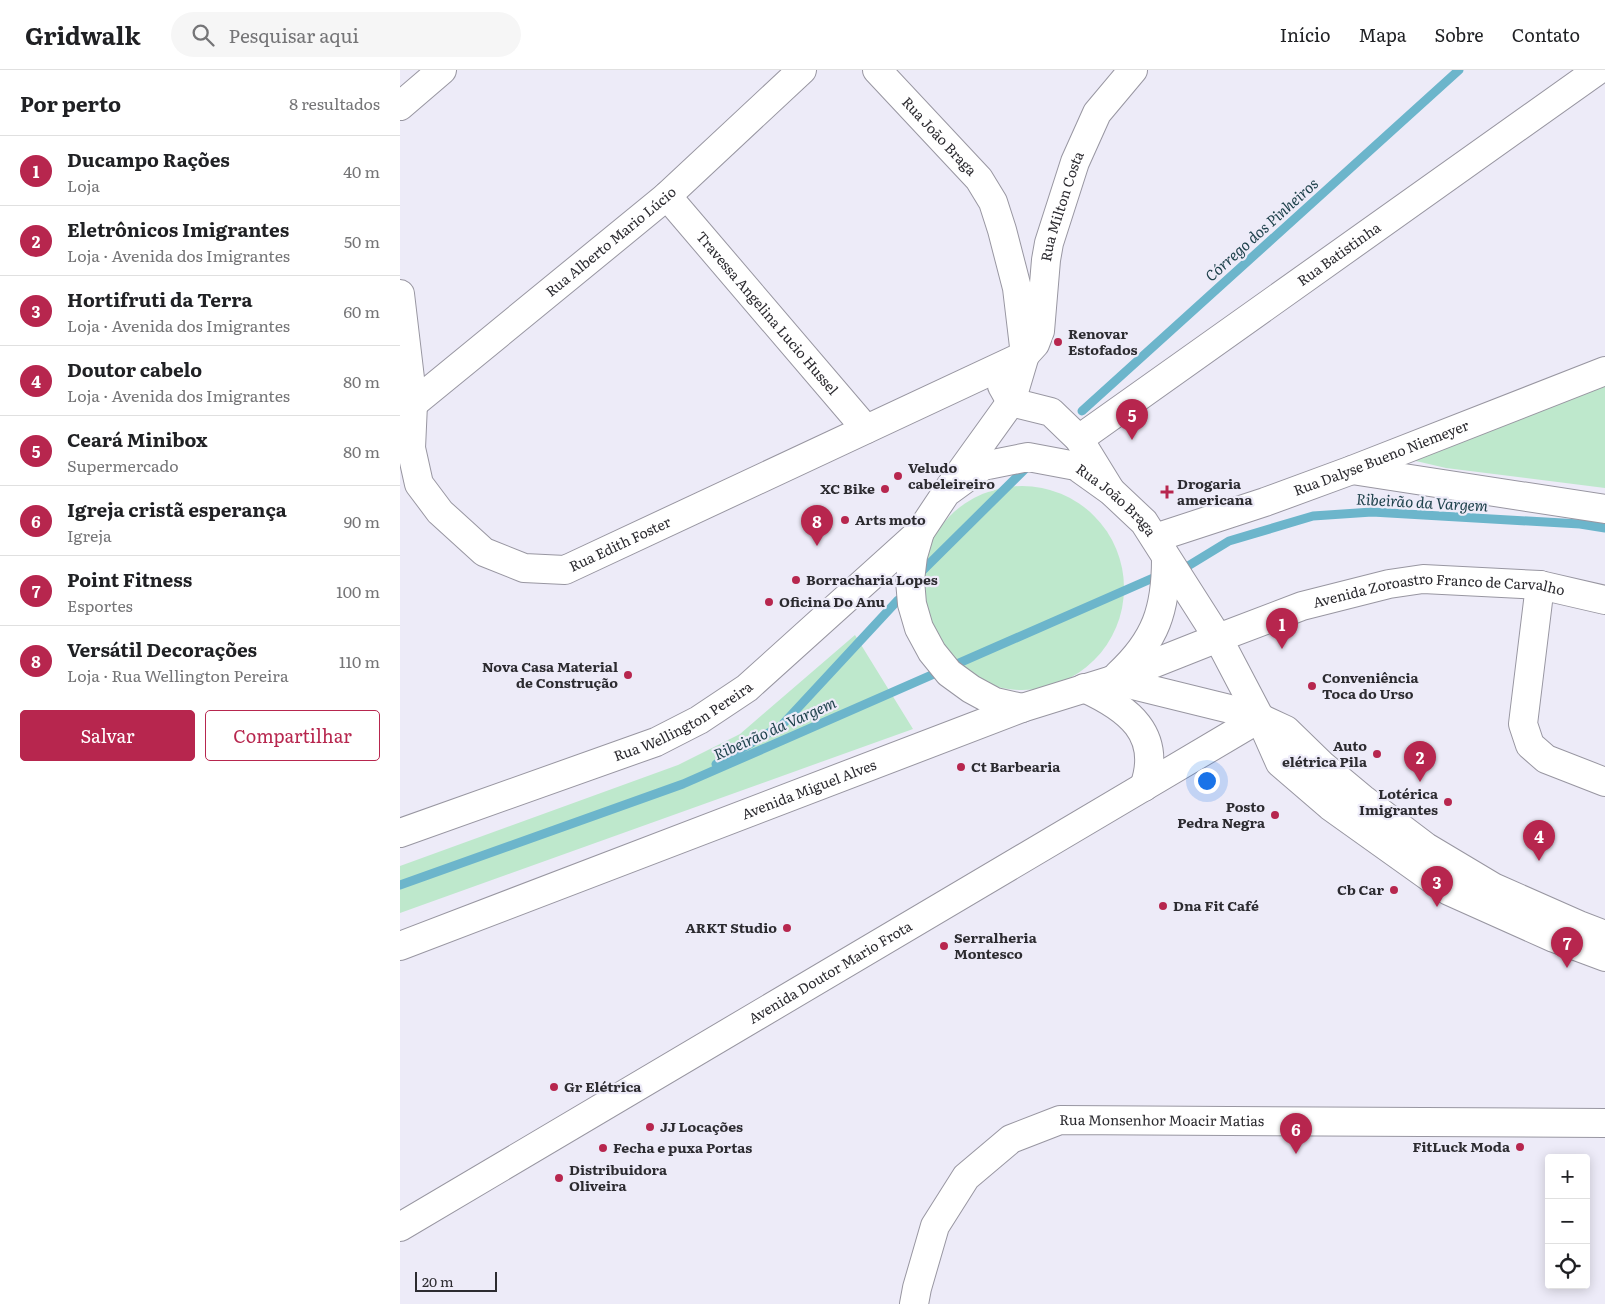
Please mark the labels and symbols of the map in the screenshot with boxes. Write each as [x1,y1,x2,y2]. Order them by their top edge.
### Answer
street label: Rua João Braga [898,92,982,180]
street label: Rua Milton Costa [1035,147,1088,263]
water label: Córrego dos Pinheiros [1199,172,1323,286]
street label: Rua Alberto Mario Lúcio [541,181,680,301]
street label: Rua Batistinha [1293,216,1385,290]
street label: Travessa Angelina Lucio Hussel [692,226,844,399]
place label: Renovar Estofados [1068,323,1138,359]
marker: Renovar Estofados [1052,336,1064,348]
pin: 5 [1116,399,1148,440]
street label: Rua Dalyse Bueno Niemeyer [1291,414,1472,500]
place label: Veludo cabeleireiro [908,457,995,493]
street label: Rua João Braga [1073,458,1162,540]
marker: Veludo cabeleireiro [892,470,904,482]
place label: Drogaria americana [1177,473,1253,509]
place label: XC Bike [820,478,875,498]
marker: XC Bike [879,483,891,495]
marker: Drogaria americana [1161,486,1173,498]
water label: Ribeirão da Vargem [1356,487,1489,516]
pin: 8 [801,505,833,546]
place label: Arts moto [855,509,926,529]
street label: Rua Edith Foster [566,511,674,576]
marker: Arts moto [839,514,851,526]
street label: Avenida Zoroastro Franco de Carvalho [1311,568,1567,612]
place label: Borracharia Lopes [806,569,938,589]
marker: Borracharia Lopes [790,574,802,586]
place label: Oficina Do Anu [779,591,886,611]
marker: Oficina Do Anu [763,596,775,608]
pin: 1 [1266,608,1298,649]
place label: Nova Casa Material de Construção [482,656,618,692]
place label: Conveniência Toca do Urso [1322,667,1420,703]
marker: Nova Casa Material de Construção [622,669,634,681]
street label: Rua Wellington Pereira [611,676,757,765]
marker: Conveniência Toca do Urso [1306,680,1318,692]
water label: Ribeirão da Vargem [709,690,839,765]
place label: Auto elétrica Pila [1282,735,1368,771]
pin: 2 [1404,741,1436,782]
marker: Auto elétrica Pila [1371,748,1383,760]
street label: Avenida Miguel Alves [738,754,879,823]
place label: Ct Barbearia [971,756,1061,776]
marker: Ct Barbearia [955,761,967,773]
your location [1194,768,1220,794]
place label: Lotérica Imigrantes [1359,783,1439,819]
place label: Posto Pedra Negra [1177,796,1266,832]
marker: Lotérica Imigrantes [1442,796,1454,808]
marker: Posto Pedra Negra [1269,809,1281,821]
pin: 4 [1523,820,1555,861]
pin: 3 [1421,866,1453,907]
place label: Cb Car [1337,879,1384,899]
marker: Cb Car [1388,884,1400,896]
place label: Dna Fit Café [1173,895,1259,915]
marker: Dna Fit Café [1157,900,1169,912]
street label: Avenida Doutor Mario Frota [744,915,916,1028]
place label: ARKT Studio [685,917,777,937]
marker: ARKT Studio [781,922,793,934]
place label: Serralheria Montesco [954,927,1038,963]
pin: 7 [1551,927,1583,968]
marker: Serralheria Montesco [938,940,950,952]
place label: Gr Elétrica [564,1076,642,1096]
marker: Gr Elétrica [548,1081,560,1093]
street label: Rua Monsenhor Moacir Matias [1059,1109,1264,1130]
pin: 6 [1280,1113,1312,1154]
place label: JJ Locações [660,1116,743,1136]
marker: JJ Locações [644,1121,656,1133]
place label: FitLuck Moda [1412,1136,1511,1156]
place label: Fecha e puxa Portas [613,1137,752,1157]
marker: FitLuck Moda [1514,1141,1526,1153]
marker: Fecha e puxa Portas [597,1142,609,1154]
place label: Distribuidora Oliveira [569,1159,668,1195]
marker: Distribuidora Oliveira [553,1172,565,1184]
scale bar [415,1269,498,1292]

